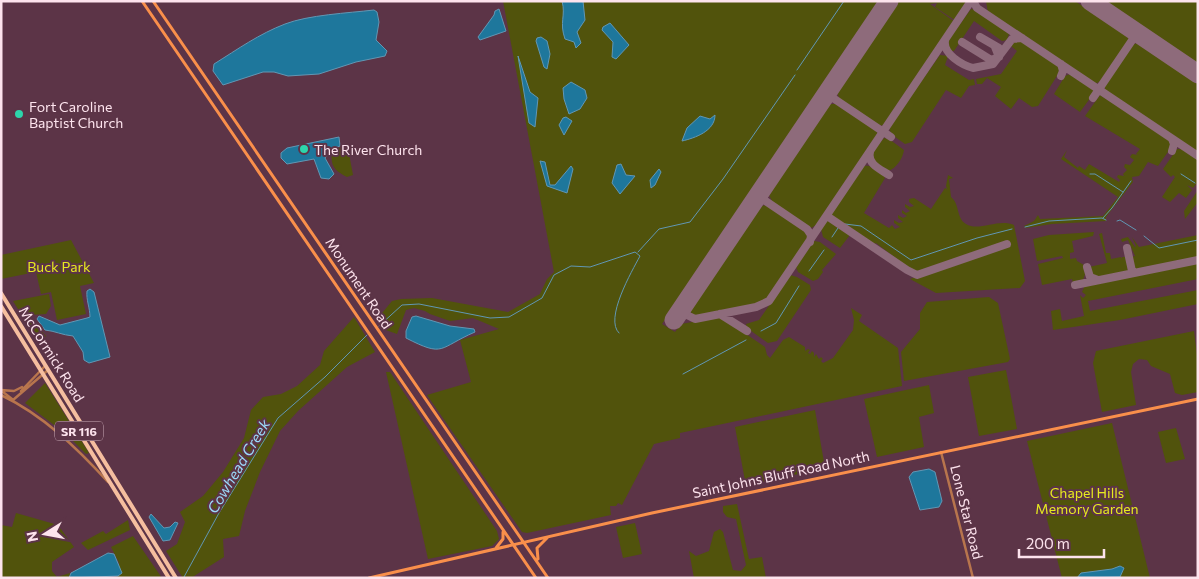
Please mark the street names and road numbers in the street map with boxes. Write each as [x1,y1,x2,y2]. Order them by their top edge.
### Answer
street label: Monument Road [322,234,396,332]
street label: McCormick Road [16,303,88,405]
road number: SR 116 [55,422,103,441]
street label: Saint Johns Bluff Road North [691,447,871,501]
street label: Lone Star Road [947,463,987,561]

